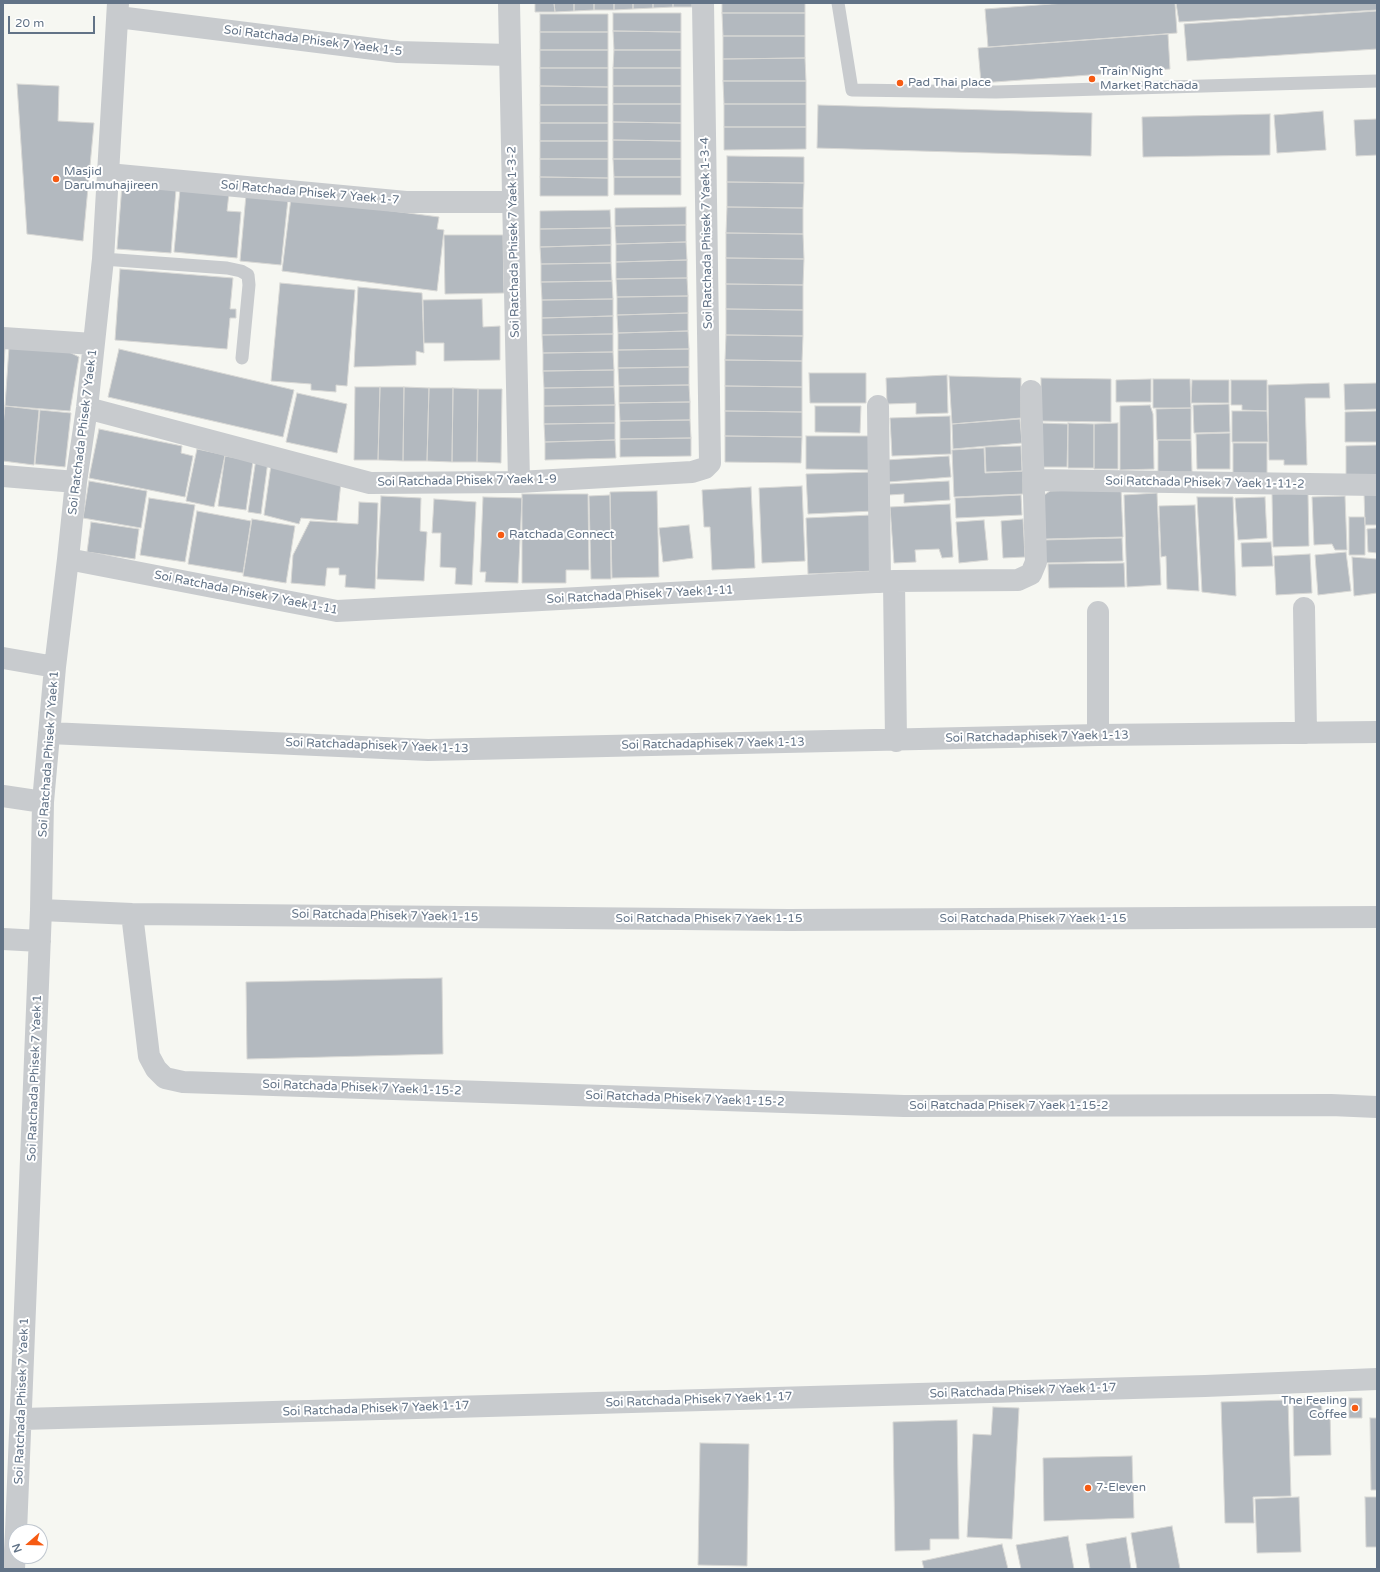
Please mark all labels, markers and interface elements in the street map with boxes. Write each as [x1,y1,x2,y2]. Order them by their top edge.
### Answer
scale bar [10,8,97,34]
text: 20 m [15,16,44,30]
street label: Soi Ratchada Phisek 7 Yaek 1-5 [223,23,403,59]
place label: Train Night Market Ratchada [1100,65,1198,93]
marker: Train Night Market Ratchada [1087,74,1097,84]
place label: Pad Thai place [908,76,991,90]
marker: Pad Thai place [895,78,905,88]
street label: Soi Ratchada Phisek 7 Yaek 1-3-4 [698,137,716,329]
street label: Soi Ratchada Phisek 7 Yaek 1-3-2 [505,146,523,338]
place label: Masjid Darulmuhajireen [64,165,158,193]
marker: Masjid Darulmuhajireen [51,174,61,184]
street label: Soi Ratchada Phisek 7 Yaek 1-7 [220,178,400,208]
street label: Soi Ratchada Phisek 7 Yaek 1 [66,348,100,516]
street label: Soi Ratchada Phisek 7 Yaek 1-9 [377,472,557,490]
street label: Soi Ratchada Phisek 7 Yaek 1-11-2 [1105,474,1305,492]
place label: Ratchada Connect [509,528,614,542]
marker: Ratchada Connect [496,530,506,540]
street label: Soi Ratchada Phisek 7 Yaek 1-11 [153,568,339,618]
street label: Soi Ratchada Phisek 7 Yaek 1-11 [546,583,734,607]
street label: Soi Ratchada Phisek 7 Yaek 1 [36,670,62,838]
street label: Soi Ratchadaphisek 7 Yaek 1-13 [945,728,1129,746]
street label: Soi Ratchadaphisek 7 Yaek 1-13 [621,735,805,753]
street label: Soi Ratchadaphisek 7 Yaek 1-13 [285,736,469,756]
street label: Soi Ratchada Phisek 7 Yaek 1-15 [291,907,479,925]
street label: Soi Ratchada Phisek 7 Yaek 1-15 [616,912,802,926]
street label: Soi Ratchada Phisek 7 Yaek 1-15 [940,912,1126,926]
street label: Soi Ratchada Phisek 7 Yaek 1 [25,994,45,1162]
street label: Soi Ratchada Phisek 7 Yaek 1-15-2 [262,1077,462,1099]
street label: Soi Ratchada Phisek 7 Yaek 1-15-2 [585,1088,785,1110]
street label: Soi Ratchada Phisek 7 Yaek 1-15-2 [909,1099,1109,1113]
street label: Soi Ratchada Phisek 7 Yaek 1 [12,1317,32,1485]
street label: Soi Ratchada Phisek 7 Yaek 1-17 [929,1381,1117,1401]
street label: Soi Ratchada Phisek 7 Yaek 1-17 [605,1390,793,1410]
place label: The Feeling Coffee [1281,1394,1347,1422]
street label: Soi Ratchada Phisek 7 Yaek 1-17 [282,1399,470,1419]
marker: The Feeling Coffee [1350,1403,1360,1413]
place label: 7-Eleven [1096,1481,1146,1495]
marker: 7-Eleven [1083,1483,1093,1493]
north arrow [8,1524,48,1564]
text: N [10,1542,25,1554]

